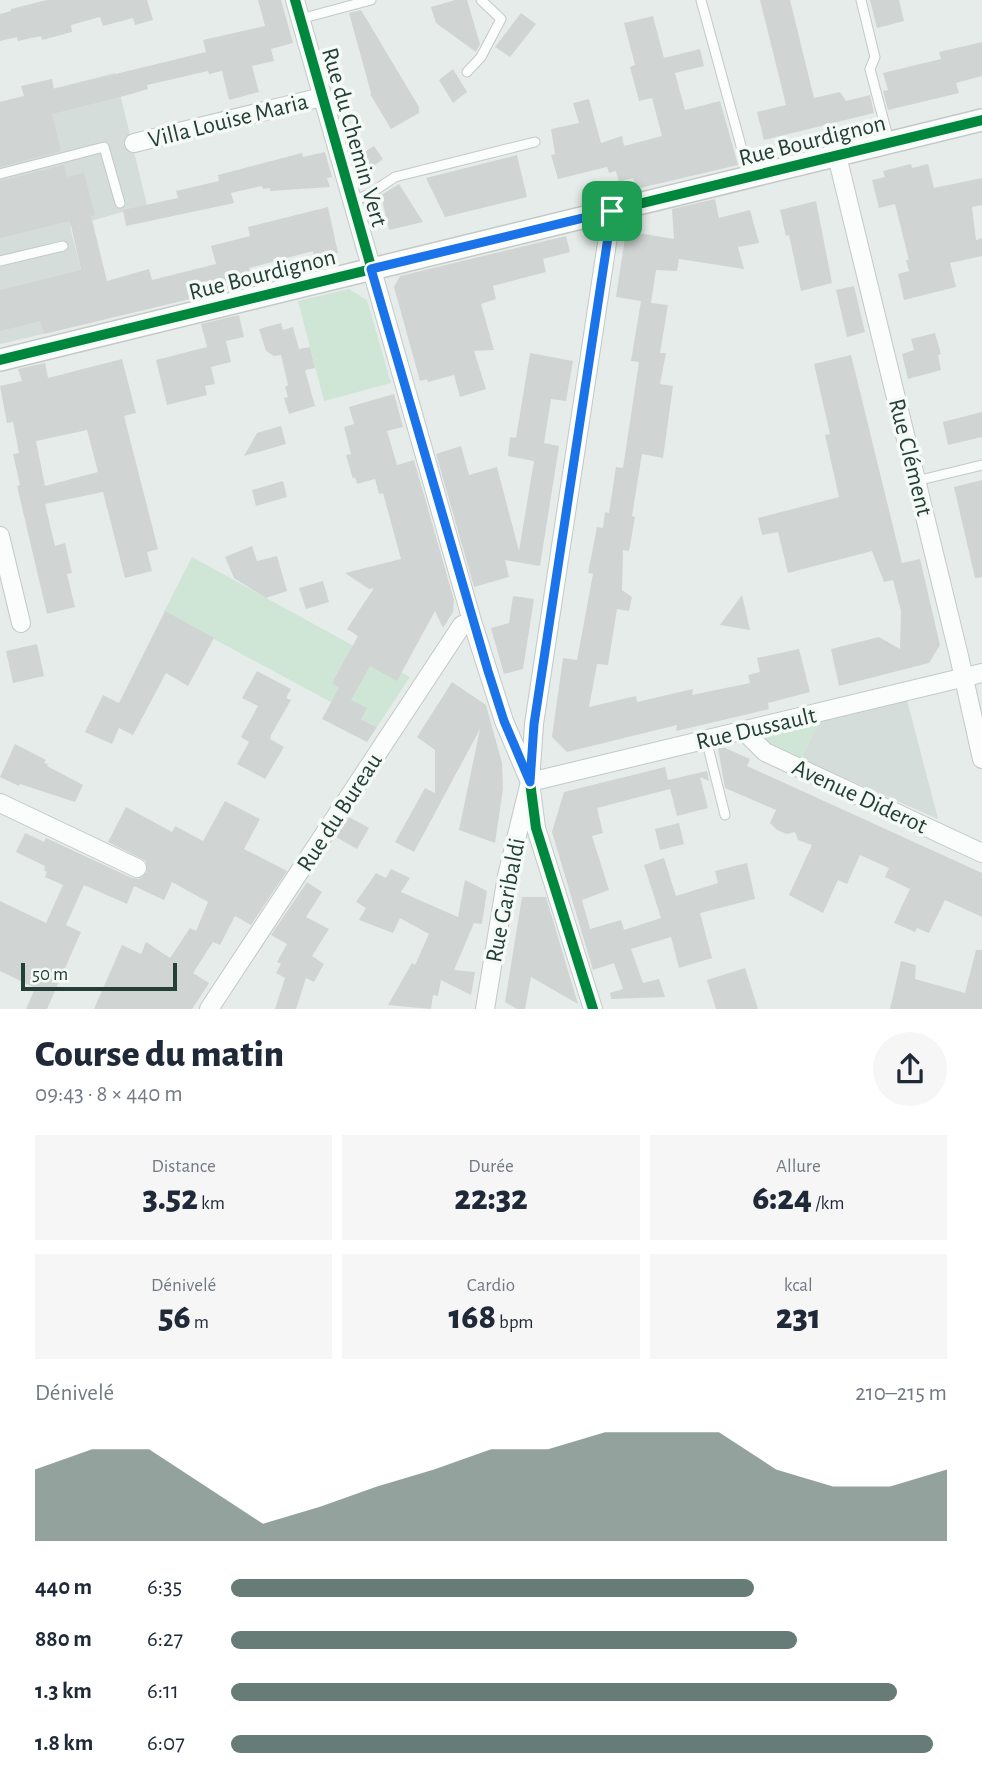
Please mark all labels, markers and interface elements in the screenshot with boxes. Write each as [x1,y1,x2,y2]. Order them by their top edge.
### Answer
street label: Rue du Chemin Vert [317,45,391,230]
street label: Villa Louise Maria [146,90,311,152]
street label: Rue Bourdignon [736,111,888,171]
pin [582,181,642,241]
icon: arrive [593,192,631,230]
street label: Rue Bourdignon [186,245,338,305]
street label: Rue Clément [884,396,936,519]
street label: Rue Dussault [694,703,819,754]
street label: Rue du Bureau [293,749,387,876]
street label: Avenue Diderot [788,755,931,839]
street label: Rue Garibaldi [482,836,530,964]
scale bar [21,960,177,992]
text: 50 m [32,965,68,984]
button: share [873,1032,947,1106]
text: Course du matin [35,1036,284,1074]
text: 09:43 · 8 × 440 m [35,1083,183,1106]
text: Distance [151,1157,216,1176]
text: Durée [468,1157,514,1176]
text: Allure [776,1157,821,1176]
text: 3.52 [142,1181,198,1216]
text: 22:32 [454,1181,528,1216]
text: 6:24 [752,1181,812,1216]
text: km [198,1194,225,1213]
text: /km [812,1194,844,1213]
text: Dénivelé [151,1276,216,1295]
text: Cardio [467,1276,515,1295]
text: kcal [784,1276,813,1295]
text: 56 [158,1300,191,1335]
text: 168 [448,1300,496,1335]
text: 231 [776,1300,821,1335]
text: m [191,1313,209,1332]
text: bpm [496,1313,534,1332]
text: Dénivelé [35,1382,114,1405]
text: 210–215 m [855,1382,947,1405]
text: 440 m [35,1576,92,1599]
text: 6:35 [147,1576,182,1599]
text: 880 m [35,1628,92,1651]
text: 6:27 [147,1628,183,1651]
text: 1.3 km [35,1680,92,1703]
text: 6:11 [147,1680,179,1703]
text: 1.8 km [35,1732,93,1755]
text: 6:07 [147,1732,185,1755]

